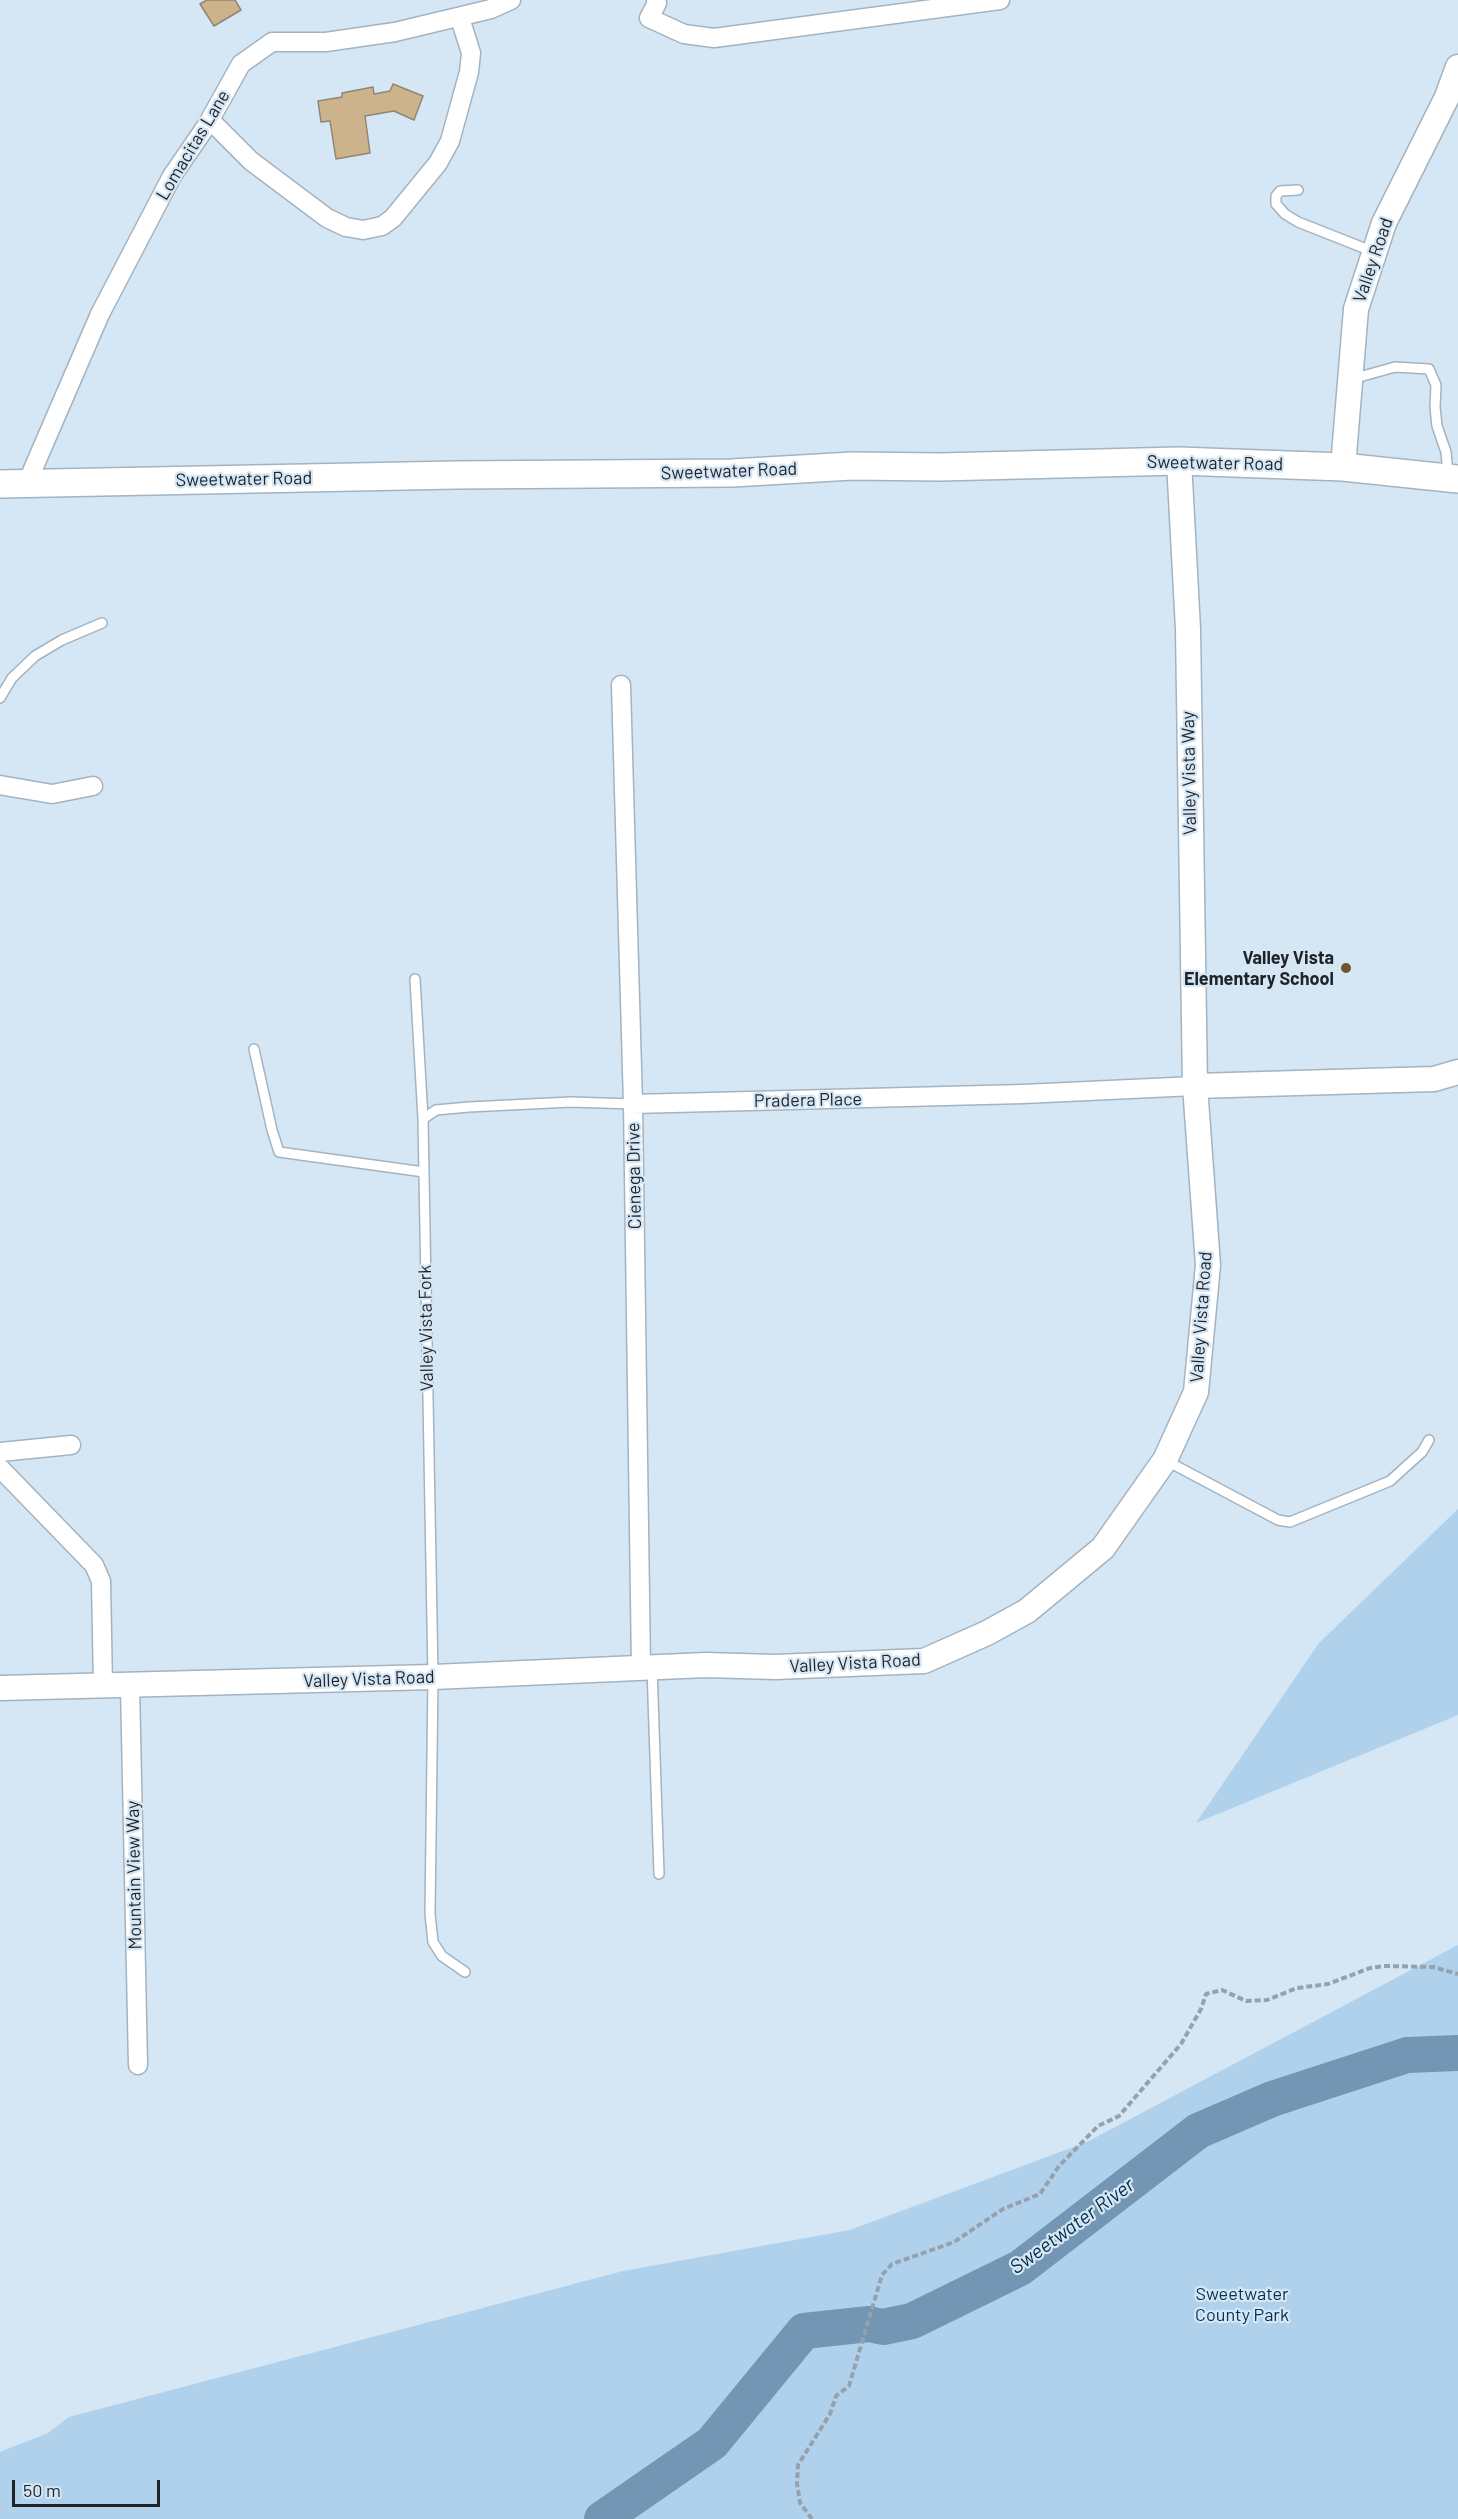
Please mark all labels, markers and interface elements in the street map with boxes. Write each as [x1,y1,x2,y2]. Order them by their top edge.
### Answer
street label: Lomacitas Lane [152,86,234,204]
street label: Valley Road [1348,215,1398,305]
street label: Sweetwater Road [1147,451,1283,475]
street label: Sweetwater Road [660,458,798,484]
street label: Sweetwater Road [176,467,312,491]
street label: Valley Vista Way [1177,711,1201,835]
place label: Valley Vista Elementary School [1184,947,1334,990]
marker: Valley Vista Elementary School [1339,961,1353,975]
street label: Pradera Place [754,1088,862,1112]
street label: Cienega Drive [622,1122,646,1230]
street label: Valley Vista Road [1186,1251,1216,1383]
street label: Valley Vista Fork [414,1265,438,1391]
street label: Valley Vista Road [789,1649,921,1677]
street label: Valley Vista Road [303,1666,435,1692]
street label: Mountain View Way [122,1800,146,1950]
water label: Sweetwater River [1005,2173,1139,2279]
park label: Sweetwater County Park [1195,2283,1289,2326]
scale bar [15,2468,164,2506]
text: 50 m [23,2479,61,2501]

